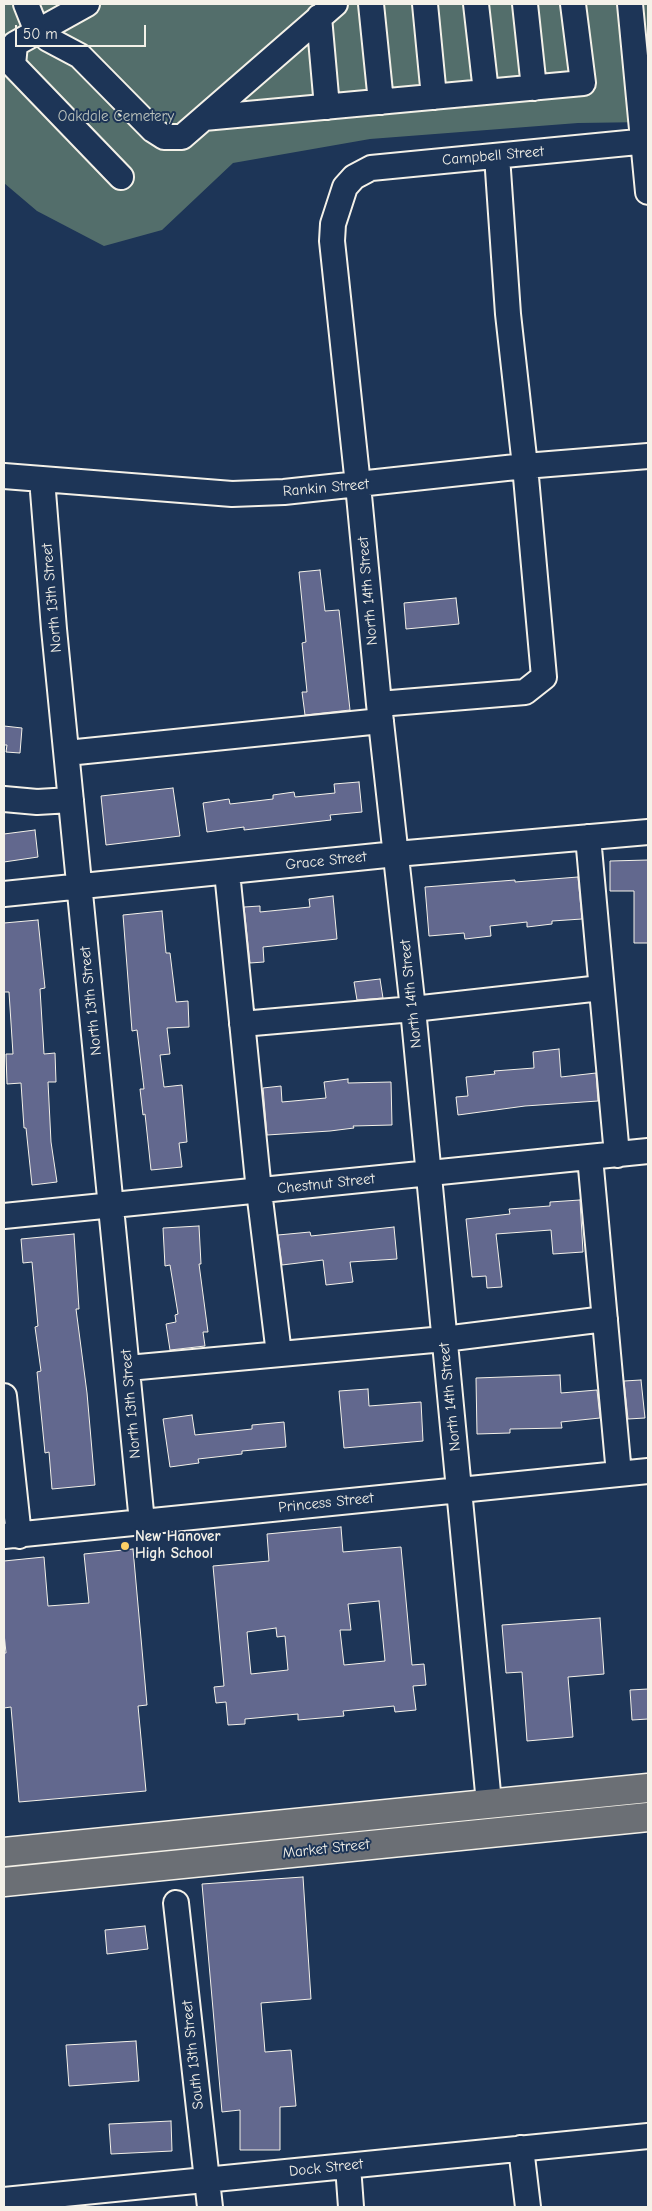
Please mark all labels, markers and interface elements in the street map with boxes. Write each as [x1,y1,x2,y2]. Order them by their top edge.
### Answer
scale bar [18,15,149,47]
text: 50 m [23,25,58,43]
park label: Oakdale Cemetery [58,108,174,126]
street label: Campbell Street [441,143,545,169]
street label: Rankin Street [282,475,370,501]
street label: North 14th Street [354,536,382,646]
street label: North 13th Street [38,543,66,653]
street label: Grace Street [285,848,367,874]
street label: North 14th Street [396,939,426,1049]
street label: North 13th Street [76,946,106,1056]
street label: Chestnut Street [276,1170,376,1198]
street label: North 14th Street [435,1342,465,1452]
street label: North 13th Street [117,1349,145,1459]
street label: Princess Street [277,1489,375,1517]
place label: New Hanover High School [135,1528,220,1563]
marker: New Hanover High School [119,1540,131,1552]
street label: Market Street [282,1835,370,1863]
street label: South 13th Street [178,2000,208,2110]
street label: Dock Street [288,2155,364,2181]

